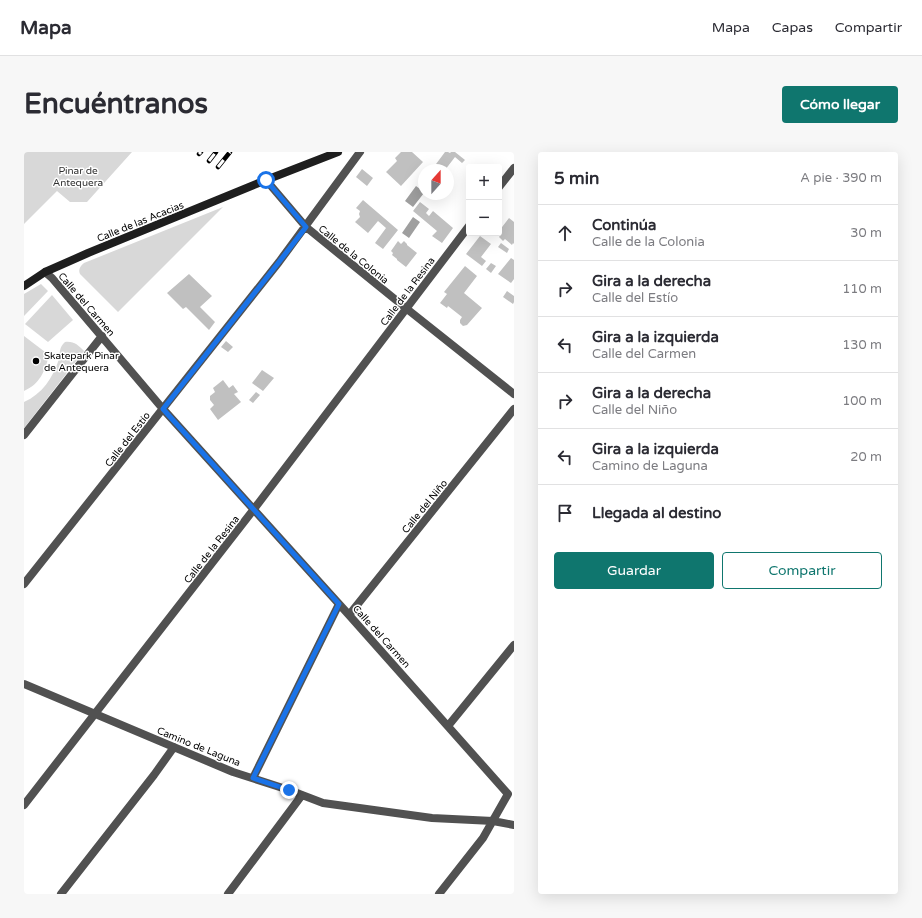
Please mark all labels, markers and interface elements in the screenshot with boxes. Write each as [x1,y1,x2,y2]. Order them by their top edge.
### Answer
text: Mapa [20,17,72,39]
text: Mapa [712,19,750,36]
text: Capas [772,19,813,36]
text: Compartir [835,19,902,36]
button: Cómo llegar [782,86,898,123]
text: Encuéntranos [24,87,208,121]
north arrow [418,164,454,200]
map controls [466,164,502,236]
button: + [466,164,502,200]
park label: Pinar de Antequera [53,165,103,189]
text: 5 min [554,168,599,189]
text: A pie · 390 m [800,170,882,186]
route start [257,171,275,189]
street label: Calle de las Acacias [95,199,186,245]
button: − [466,200,502,236]
text: Continúa [592,216,656,234]
icon: ahead [554,222,576,244]
street label: Calle de la Colonia [316,223,391,287]
text: 30 m [850,225,882,241]
text: Calle de la Colonia [592,234,705,250]
street label: Calle de la Resina [378,255,438,328]
street label: Calle del Carmen [55,270,117,339]
text: Gira a la derecha [592,272,711,290]
icon: right [554,278,576,300]
text: 110 m [842,281,882,297]
text: Calle del Estío [592,290,678,306]
text: Gira a la izquierda [592,328,719,346]
icon: left [554,334,576,356]
text: 130 m [842,337,882,353]
text: Calle del Carmen [592,346,696,362]
place label: Skatepark Pinar de Antequera [44,350,119,374]
marker: Skatepark Pinar de Antequera [31,356,41,366]
text: Gira a la derecha [592,384,711,402]
icon: right [554,390,576,412]
text: 100 m [842,393,882,409]
text: Calle del Niño [592,402,677,418]
street label: Calle del Estío [103,410,153,469]
text: Gira a la izquierda [592,440,719,458]
icon: left [554,446,576,468]
text: 20 m [850,449,882,465]
text: Camino de Laguna [592,458,708,474]
street label: Calle del Niño [400,477,450,536]
icon: arrive [554,502,576,524]
text: Llegada al destino [592,504,721,522]
street label: Calle de la Resina [182,513,242,586]
button: Guardar [554,552,714,589]
button: Compartir [722,552,882,589]
street label: Calle del Carmen [350,603,413,670]
street label: Camino de Laguna [155,725,242,769]
route end [280,781,298,799]

